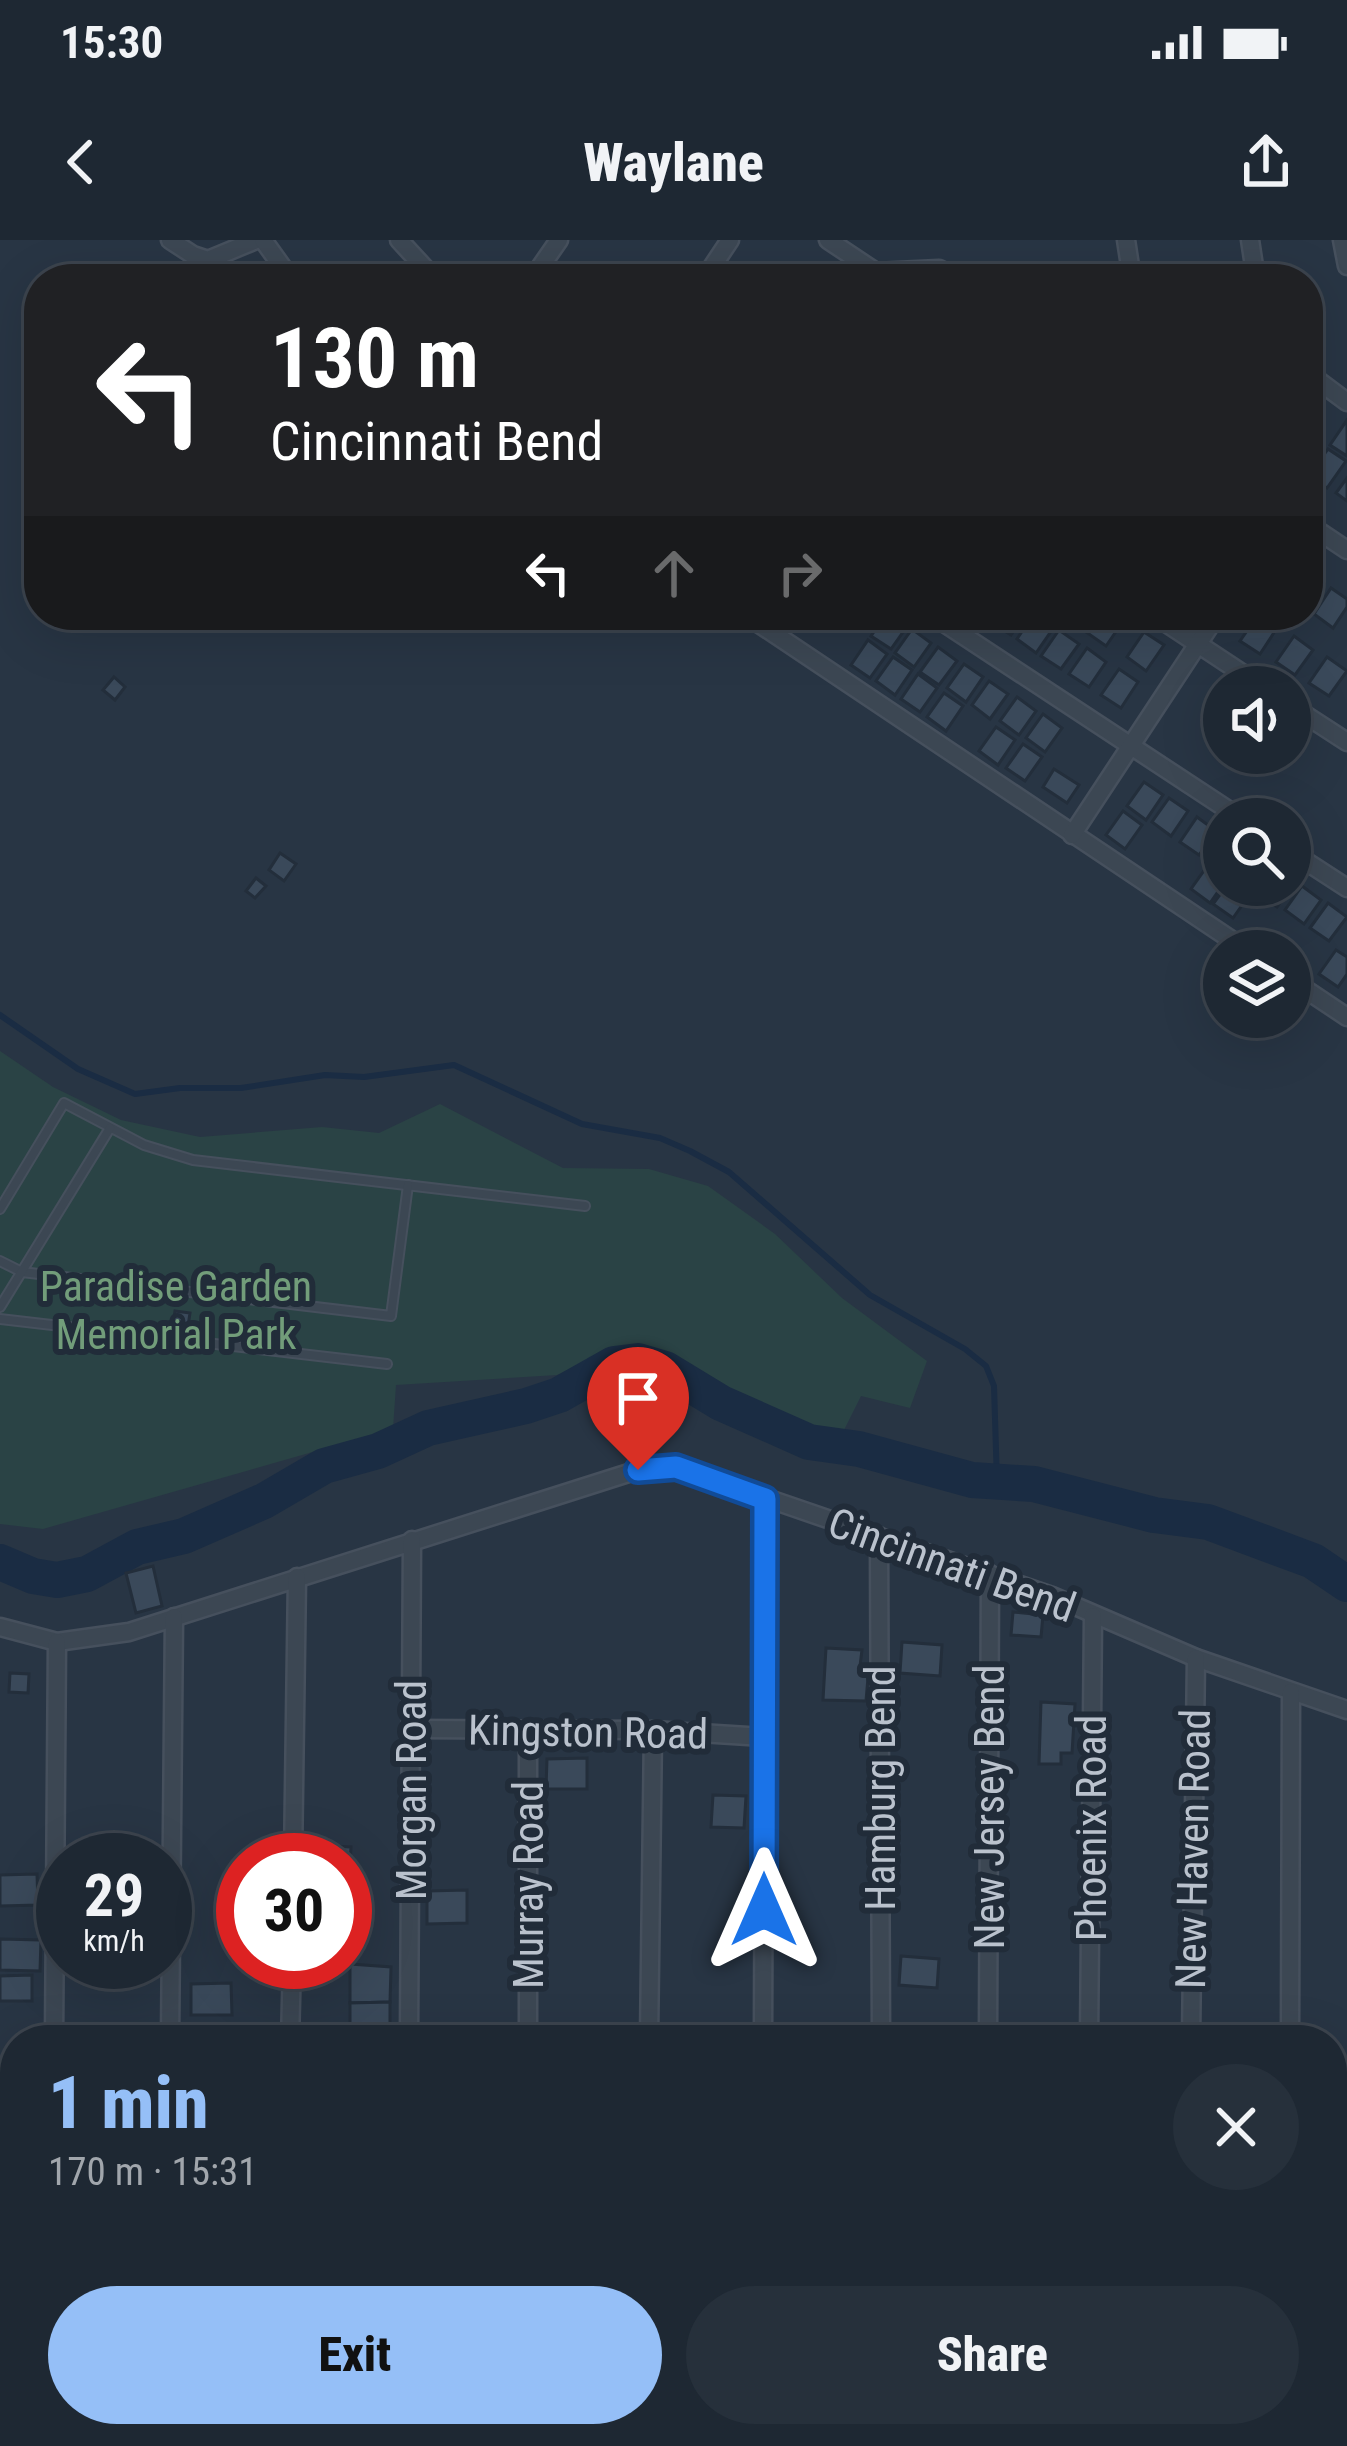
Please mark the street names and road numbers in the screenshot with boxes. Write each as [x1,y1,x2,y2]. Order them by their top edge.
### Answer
street label: Cincinnati Bend [822,1498,1082,1632]
street label: Hamburg Bend [856,1665,905,1911]
street label: New Jersey Bend [965,1665,1014,1949]
street label: Morgan Road [387,1680,436,1900]
street label: Kingston Road [468,1705,708,1759]
street label: New Haven Road [1166,1708,1220,1990]
street label: Phoenix Road [1067,1715,1116,1941]
street label: Murray Road [504,1781,553,1989]

